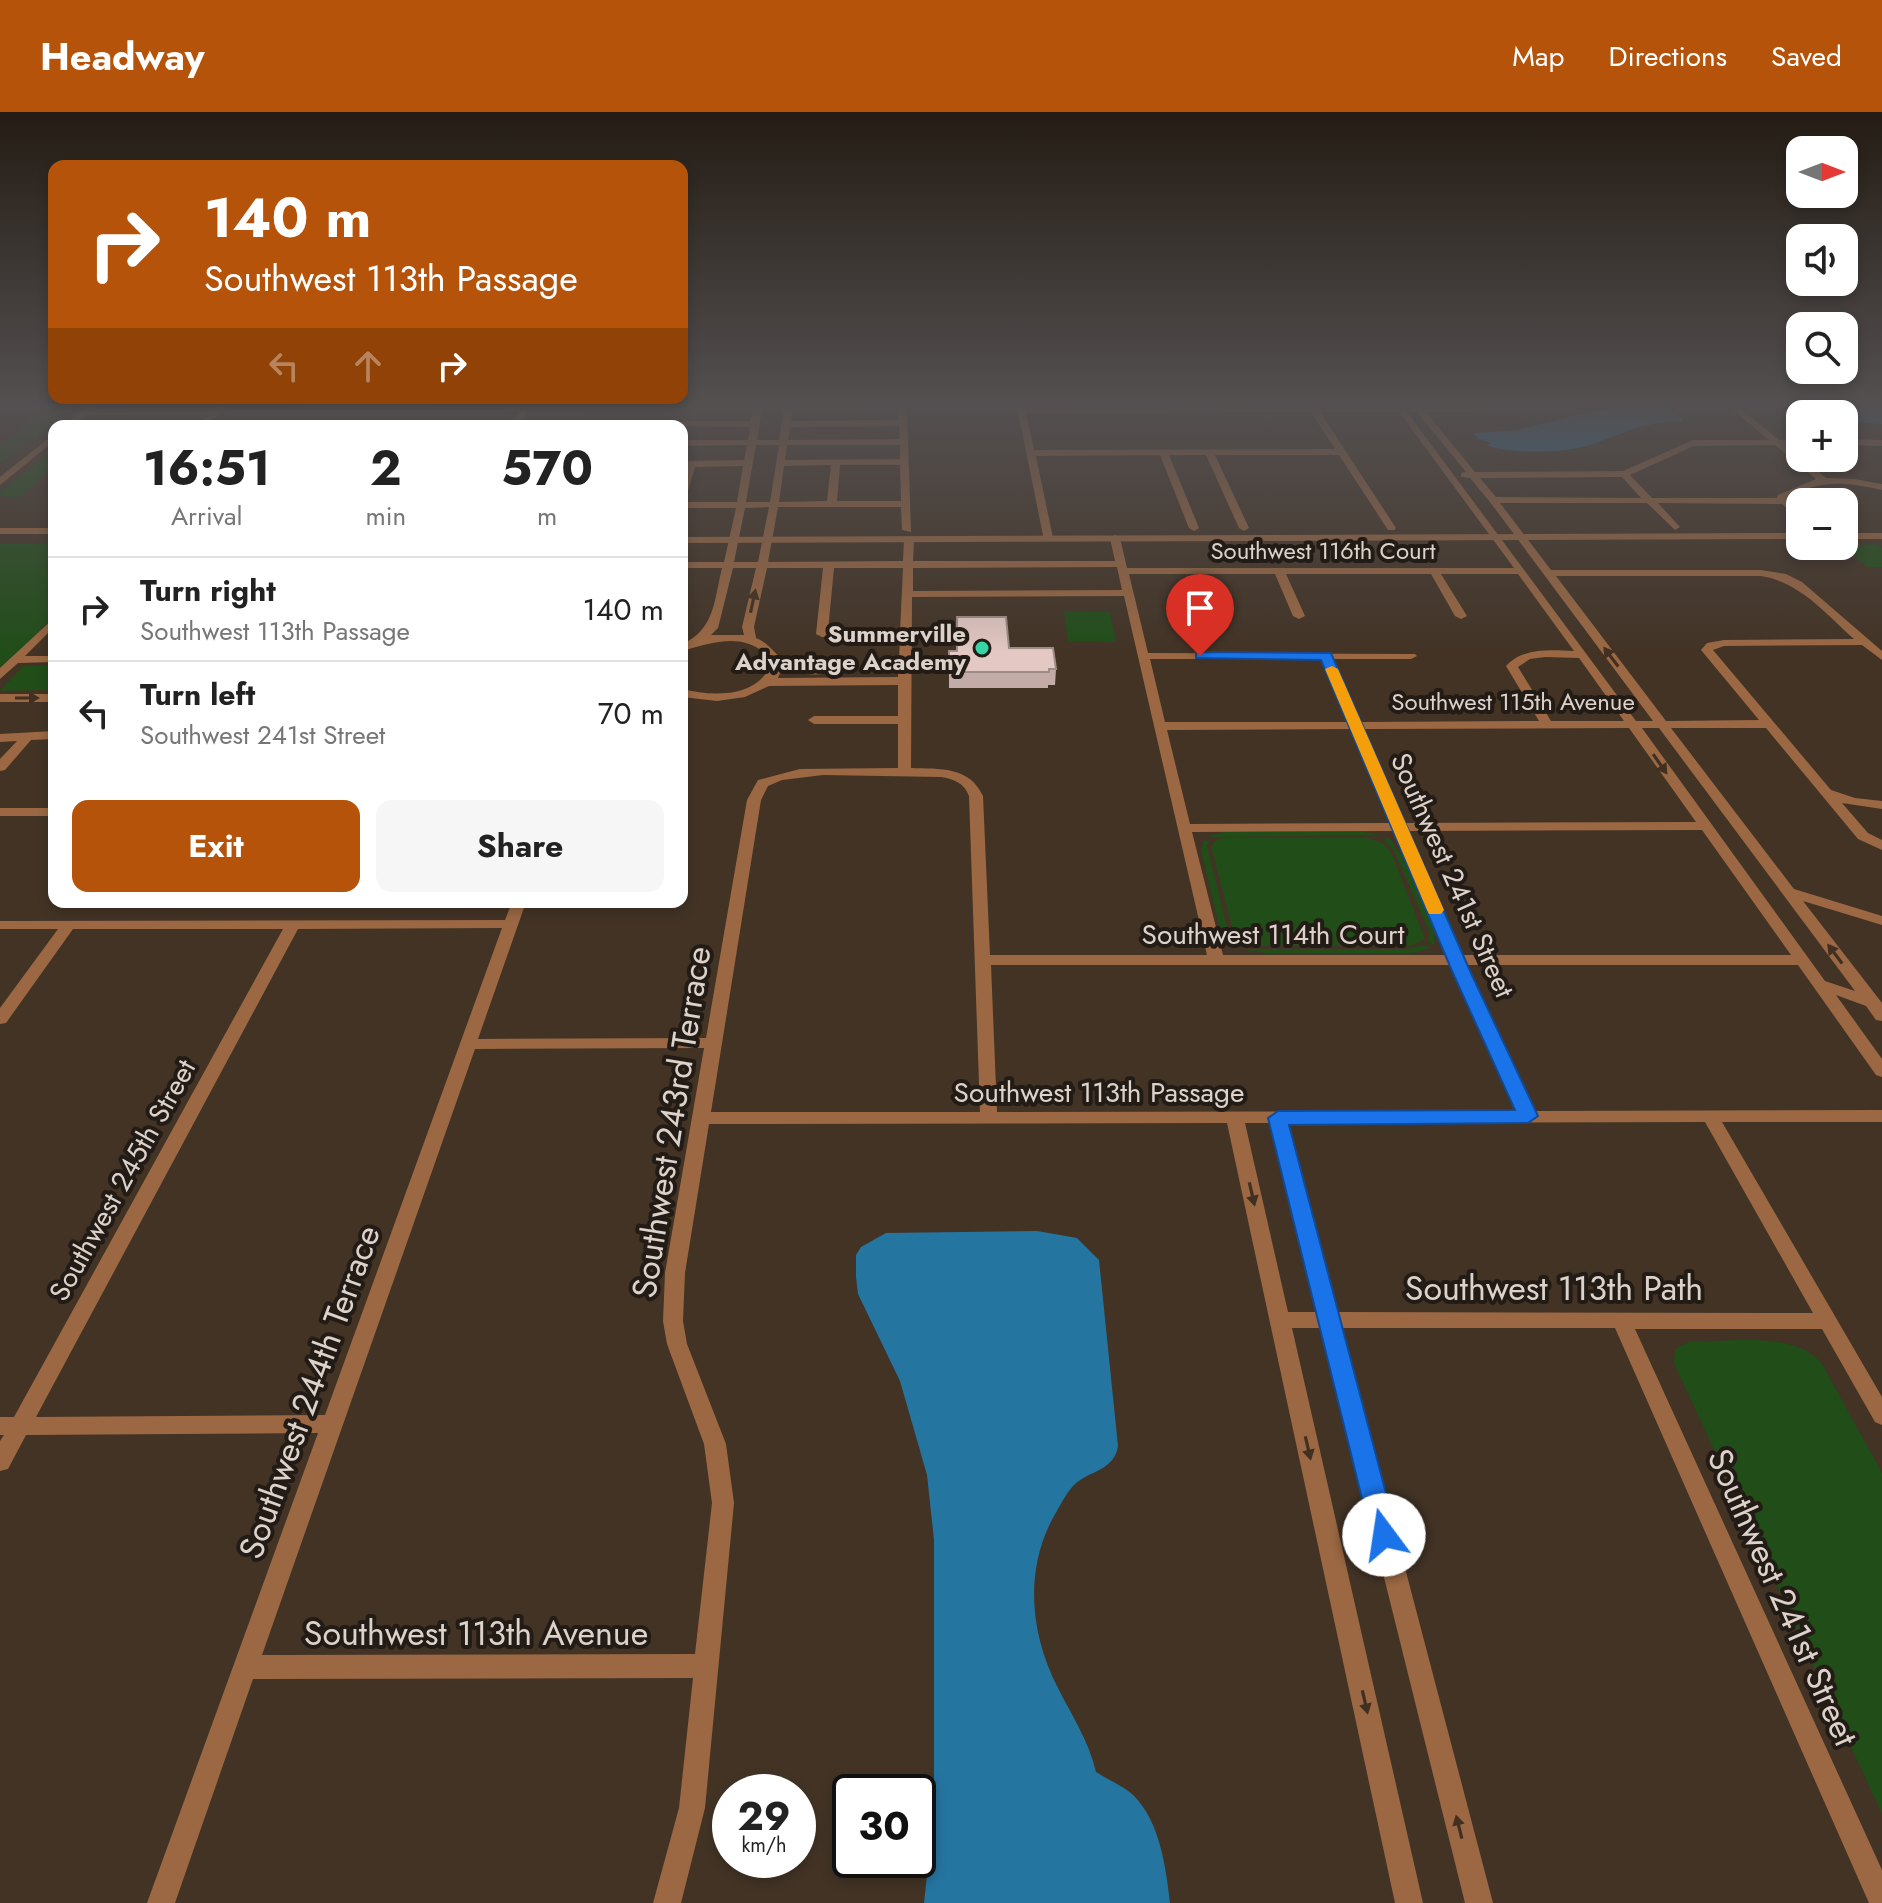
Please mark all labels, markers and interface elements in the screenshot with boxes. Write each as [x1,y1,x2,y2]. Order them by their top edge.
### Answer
text: Headway [40,29,205,84]
text: Map [1512,36,1564,77]
text: Directions [1608,36,1727,77]
text: Saved [1771,36,1842,77]
north arrow [1786,136,1858,208]
map controls [1786,136,1858,560]
text: 140 m [204,177,371,258]
icon: right [72,192,176,296]
button: sound [1786,224,1858,296]
text: Southwest 113th Passage [204,252,578,304]
button: search [1786,312,1858,384]
icon: left [262,344,306,388]
icon: ahead [346,344,390,388]
icon: right [430,344,474,388]
button: + [1786,400,1858,472]
text: 16:51 [143,434,270,503]
text: 2 [370,434,402,503]
text: 570 [501,434,593,503]
button: − [1786,488,1858,560]
text: Arrival [171,497,243,535]
text: min [366,497,406,535]
text: m [537,497,557,535]
street label: Southwest 116th Court [1210,533,1436,568]
text: Turn right [140,569,276,612]
pin [1166,574,1234,656]
icon: arrive [1178,586,1222,630]
icon: right [72,587,116,631]
text: 140 m [583,588,664,631]
one-way arrow [747,588,760,613]
text: Southwest 113th Passage [140,612,410,650]
place label: Summerville Advantage Academy [734,616,966,679]
marker: Summerville Advantage Academy [973,639,991,657]
one-way arrow [1604,646,1620,667]
text: Turn left [140,673,255,716]
street label: Southwest 115th Avenue [1391,684,1635,719]
icon: left [72,691,116,735]
one-way arrow [15,692,40,704]
text: 70 m [598,692,664,735]
text: Southwest 241st Street [140,716,385,754]
street label: Southwest 241st Street [1380,746,1525,1004]
one-way arrow [1652,754,1668,774]
button: Exit [72,800,360,892]
button: Share [376,800,664,892]
street label: Southwest 114th Court [1142,914,1405,955]
street label: Southwest 243rd Terrace [619,943,723,1301]
one-way arrow [1827,944,1843,964]
street label: Southwest 245th Street [39,1052,206,1309]
street label: Southwest 113th Passage [954,1072,1244,1113]
one-way arrow [1246,1182,1259,1207]
street label: Southwest 244th Terrace [226,1219,393,1566]
street label: Southwest 113th Path [1405,1264,1703,1313]
one-way arrow [1302,1436,1315,1461]
street label: Southwest 241st Street [1695,1441,1870,1754]
position arrow [1342,1493,1426,1577]
street label: Southwest 113th Avenue [304,1609,648,1658]
one-way arrow [1359,1689,1372,1714]
speed limit sign: 30 [832,1774,936,1878]
text: 29 [738,1787,791,1845]
one-way arrow [1453,1815,1465,1840]
text: km/h [741,1831,787,1860]

